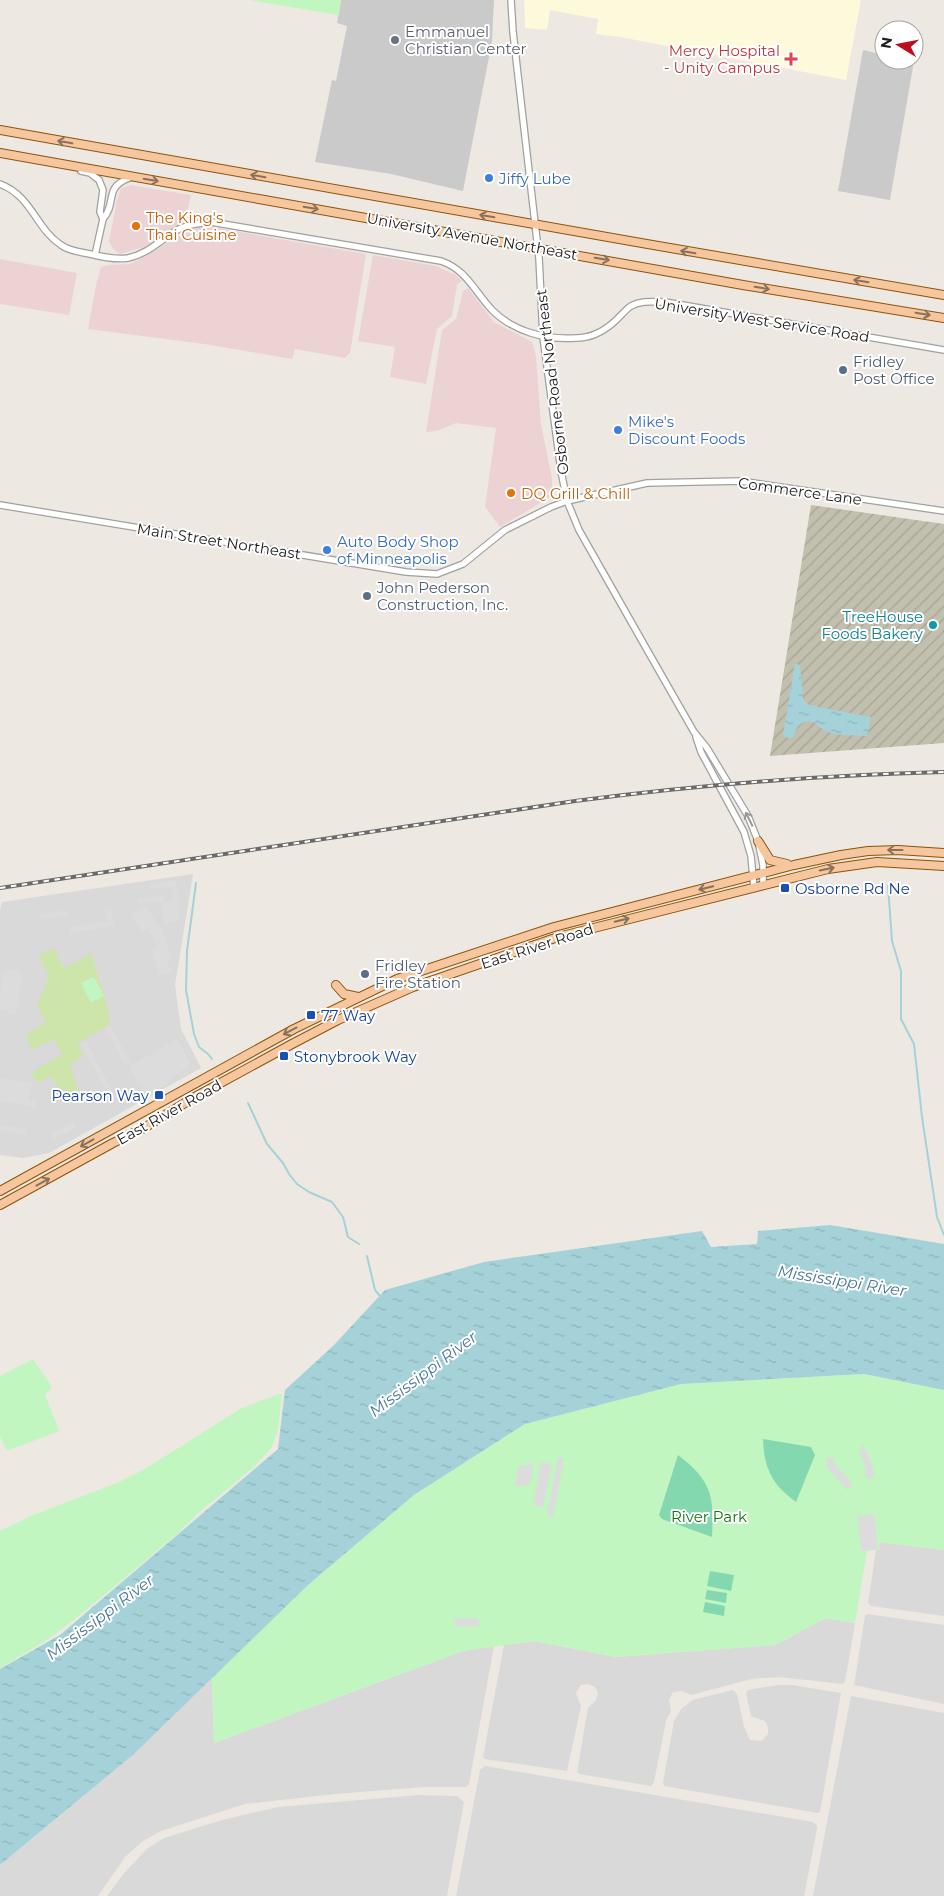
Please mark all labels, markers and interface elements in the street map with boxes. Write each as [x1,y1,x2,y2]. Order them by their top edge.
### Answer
north arrow [874,20,924,70]
place label: Emmanuel Christian Center [405,22,526,58]
marker: Emmanuel Christian Center [389,34,401,46]
text: N [876,36,896,50]
place label: Mercy Hospital - Unity Campus [664,41,780,77]
marker: Mercy Hospital - Unity Campus [784,52,798,66]
one-way arrow [57,136,73,146]
place label: Jiffy Lube [498,169,571,188]
one-way arrow [250,170,266,180]
marker: Jiffy Lube [483,172,495,184]
one-way arrow [143,175,159,185]
one-way arrow [303,203,319,213]
place label: The King's Thai Cuisine [146,208,237,244]
street label: University Avenue Northeast [365,208,579,264]
one-way arrow [479,210,495,220]
marker: The King's Thai Cuisine [130,220,142,232]
one-way arrow [680,247,696,257]
one-way arrow [594,255,610,265]
one-way arrow [854,276,870,286]
one-way arrow [754,283,770,293]
street label: Osborne Road Northeast [531,288,573,476]
street label: University West Service Road [653,294,871,346]
one-way arrow [914,310,930,320]
place label: Fridley Post Office [853,352,935,388]
marker: Fridley Post Office [837,364,849,376]
place label: Mike's Discount Foods [628,412,745,448]
marker: Mike's Discount Foods [612,424,624,436]
street label: Commerce Lane [737,473,863,509]
place label: DQ Grill & Chill [521,484,630,503]
marker: DQ Grill & Chill [505,487,517,499]
street label: Main Street Northeast [136,519,302,563]
place label: Auto Body Shop of Minneapolis [337,532,459,568]
marker: Auto Body Shop of Minneapolis [321,544,333,556]
place label: John Pederson Construction, Inc. [376,578,508,614]
marker: John Pederson Construction, Inc. [361,590,373,602]
place label: TreeHouse Foods Bakery [822,607,924,643]
marker: TreeHouse Foods Bakery [927,619,939,631]
one-way arrow [744,811,754,826]
one-way arrow [888,845,904,855]
one-way arrow [819,864,835,874]
place label: Osborne Rd Ne [795,879,910,898]
marker: Osborne Rd Ne [779,882,791,894]
one-way arrow [698,883,714,893]
one-way arrow [613,915,629,924]
street label: East River Road [478,919,596,973]
place label: Fridley Fire Station [375,956,461,992]
marker: Fridley Fire Station [359,968,371,980]
place label: 77 Way [321,1006,376,1025]
marker: 77 Way [305,1009,317,1021]
one-way arrow [283,1026,298,1036]
place label: Stonybrook Way [294,1047,418,1066]
marker: Stonybrook Way [278,1050,290,1062]
street label: East River Road [113,1075,225,1149]
place label: Pearson Way [51,1086,150,1105]
marker: Pearson Way [153,1089,165,1101]
one-way arrow [79,1138,94,1148]
one-way arrow [35,1176,49,1186]
water label: Mississippi River [776,1261,908,1301]
water label: Mississippi River [365,1327,481,1421]
park label: River Park [671,1507,747,1526]
water label: Mississippi River [42,1570,158,1664]

